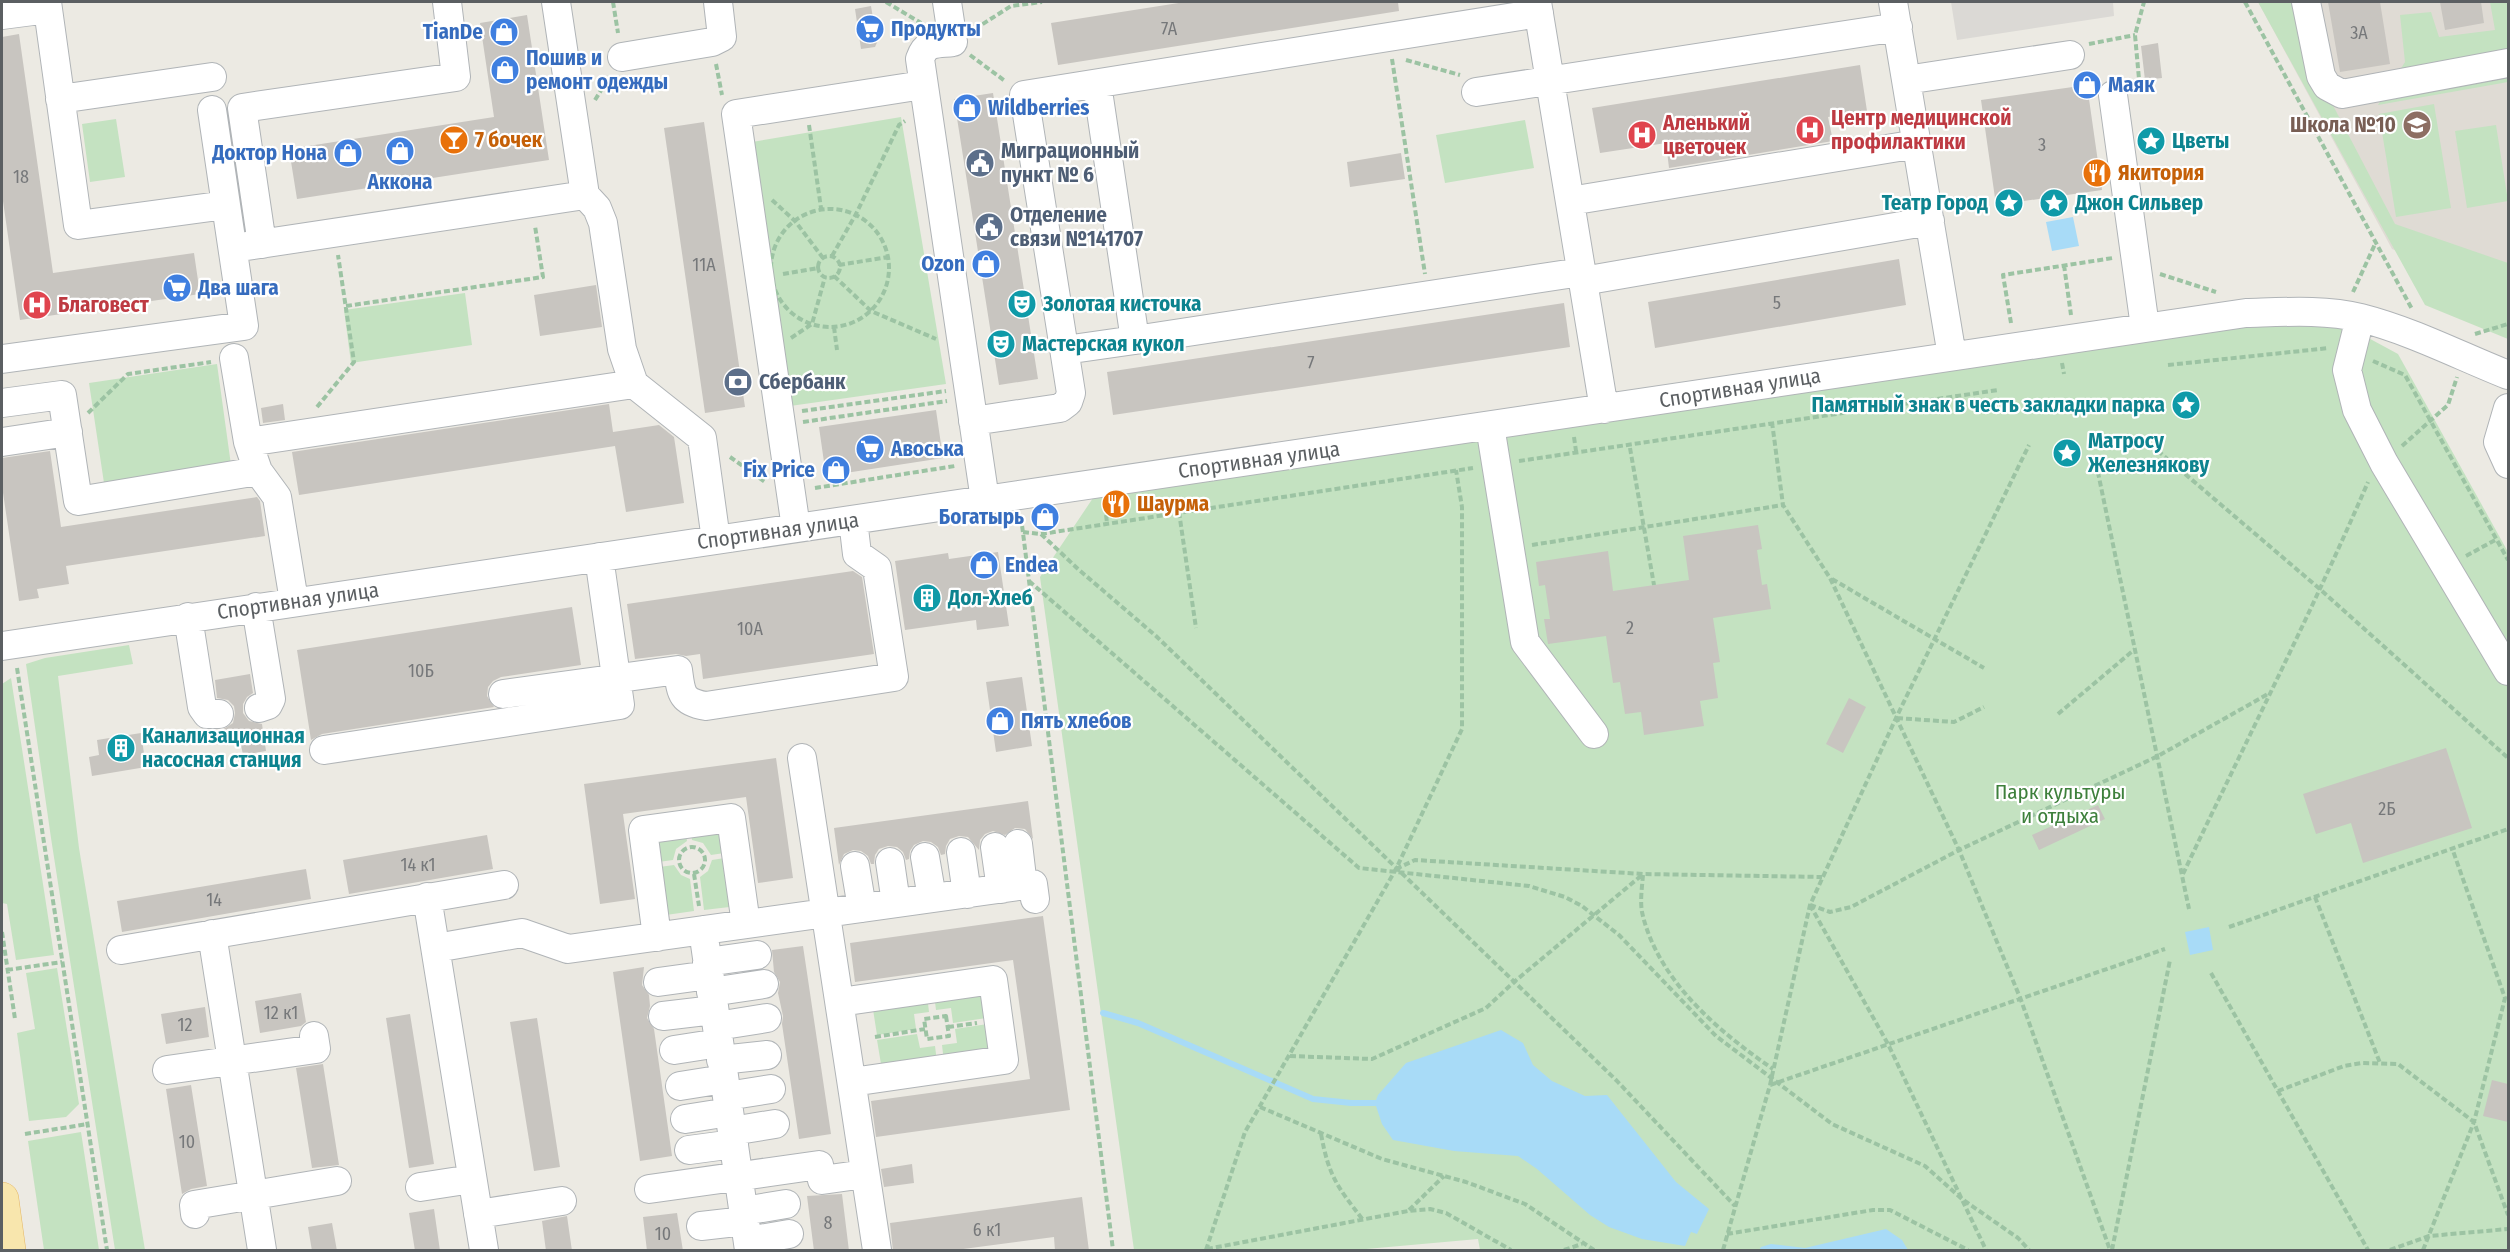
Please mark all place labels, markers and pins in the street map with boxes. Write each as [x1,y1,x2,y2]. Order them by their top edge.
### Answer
supermarket icon: Продукты [854,13,886,45]
shop icon: TianDe [488,16,520,48]
place label: Продукты [891,16,981,42]
place label: TianDe [423,19,483,45]
place label: Пошив и ремонт одежды [526,45,668,95]
shop icon: Пошив и ремонт одежды [489,54,521,86]
shop icon: Маяк [2071,69,2103,101]
place label: Маяк [2108,72,2155,98]
shop icon: Wildberries [951,92,983,124]
place label: Wildberries [988,95,1089,121]
place label: Центр медицинской профилактики [1831,105,2011,155]
school or university icon: Школа №10 [2401,109,2433,141]
place label: Аленький цветочек [1662,110,1750,160]
place label: Школа №10 [2290,112,2396,138]
hospital icon: Центр медицинской профилактики [1794,114,1826,146]
hospital icon: Аленький цветочек [1626,119,1658,151]
bar icon: 7 бочек [438,124,470,156]
place icon: Цветы [2135,125,2167,157]
place label: 7 бочек [475,127,543,153]
place label: Цветы [2172,128,2229,154]
shop icon: Аккона [384,135,416,167]
shop icon: Доктор Нона [332,137,364,169]
place label: Миграционный пункт № 6 [1001,138,1139,188]
place label: Доктор Нона [211,140,327,166]
public building icon: Миграционный пункт № 6 [964,147,996,179]
restaurant icon: Якитория [2081,157,2113,189]
place label: Якитория [2118,160,2204,186]
place label: Аккона [367,169,432,195]
place icon: Театр Город [1993,187,2025,219]
place icon: Джон Сильвер [2038,187,2070,219]
place label: Театр Город [1882,190,1988,216]
place label: Джон Сильвер [2074,190,2203,216]
place label: Отделение связи №141707 [1010,202,1143,252]
public building icon: Отделение связи №141707 [973,211,1005,243]
shop icon: Ozon [970,248,1002,280]
place label: Ozon [921,251,965,277]
supermarket icon: Два шага [161,272,193,304]
place label: Два шага [197,275,279,301]
theatre icon: Золотая кисточка [1006,288,1038,320]
hospital icon: Благовест [21,289,53,321]
place label: Золотая кисточка [1042,291,1201,317]
place label: Благовест [58,292,150,318]
theatre icon: Мастерская кукол [985,328,1017,360]
place label: Мастерская кукол [1022,331,1185,357]
bank icon: Сбербанк [722,366,754,398]
place label: Сбербанк [759,369,846,395]
place icon: Памятный знак в честь закладки парка [2170,389,2202,421]
place label: Памятный знак в честь закладки парка [1812,392,2165,418]
place label: Матросу Железнякову [2087,428,2210,478]
supermarket icon: Авоська [854,433,886,465]
place label: Авоська [890,436,964,462]
place icon: Матросу Железнякову [2051,437,2083,469]
shop icon: Fix Price [820,454,852,486]
place label: Fix Price [743,457,815,483]
restaurant icon: Шаурма [1100,488,1132,520]
place label: Шаурма [1137,491,1209,517]
shop icon: Богатырь [1029,501,1061,533]
place label: Богатырь [939,504,1024,530]
shop icon: Endea [968,549,1000,581]
place label: Endea [1005,552,1058,578]
building icon: Дол-Хлеб [911,582,943,614]
place label: Дол-Хлеб [947,585,1033,611]
shop icon: Пять хлебов [984,705,1016,737]
place label: Пять хлебов [1021,708,1132,734]
place label: Канализационная насосная станция [142,723,305,773]
building icon: Канализационная насосная станция [105,732,137,764]

